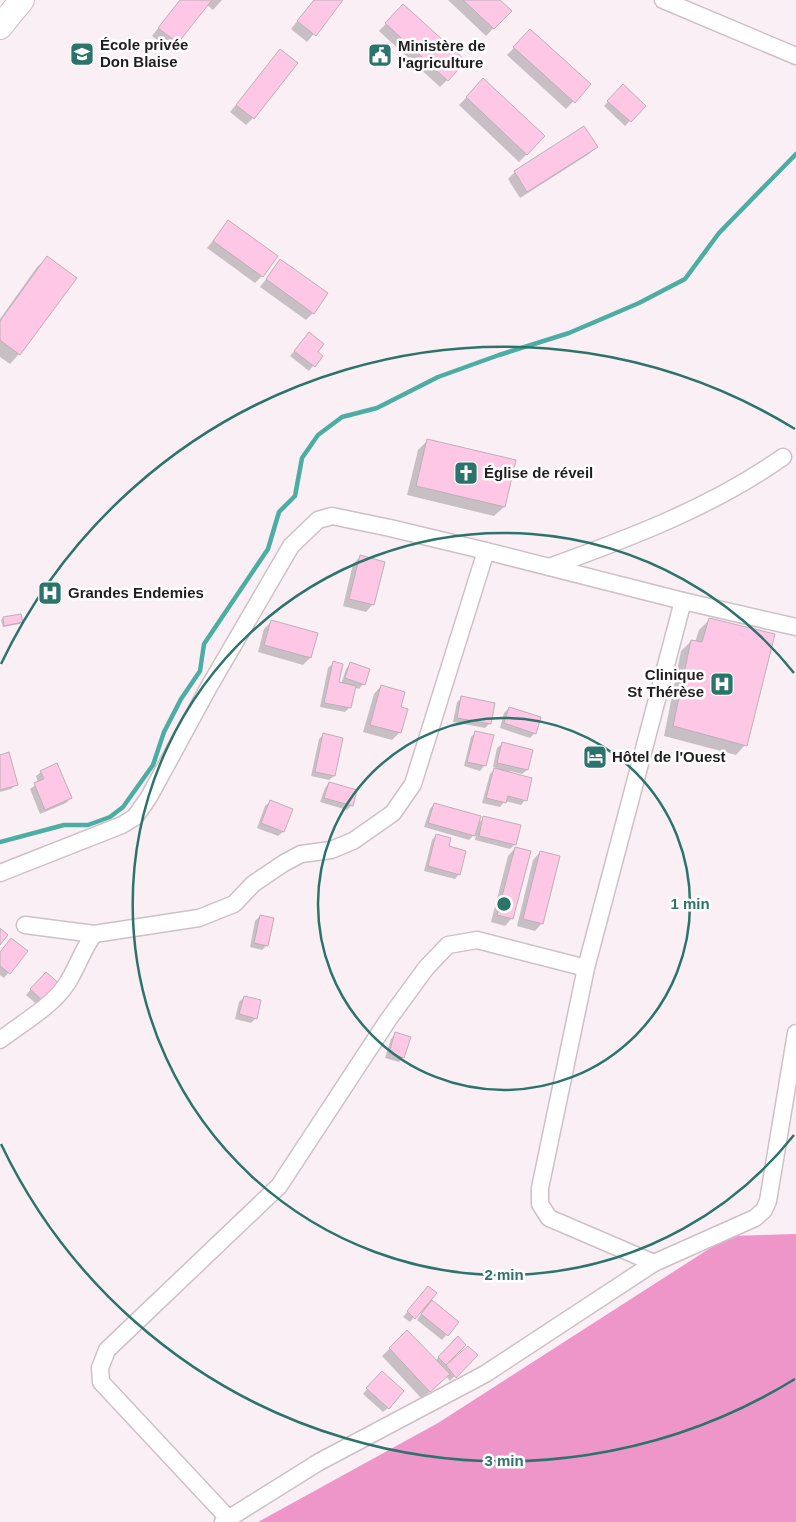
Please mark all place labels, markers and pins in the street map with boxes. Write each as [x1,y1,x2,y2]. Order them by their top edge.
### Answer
place label: École privée Don Blaise [100,36,188,70]
place label: Ministère de l'agriculture [398,37,486,71]
school or university icon: École privée Don Blaise [69,41,95,67]
public building icon: Ministère de l'agriculture [367,42,393,68]
church icon: Église de réveil [453,460,479,486]
place label: Église de réveil [484,464,593,481]
hospital icon: Grandes Endemies [37,580,63,606]
place label: Grandes Endemies [68,584,204,601]
place label: Clinique St Thérèse [627,666,704,700]
hospital icon: Clinique St Thérèse [709,671,735,697]
hotel icon: Hôtel de l'Ouest [582,744,608,770]
place label: Hôtel de l'Ouest [612,748,726,765]
centre of rings [495,895,513,913]

